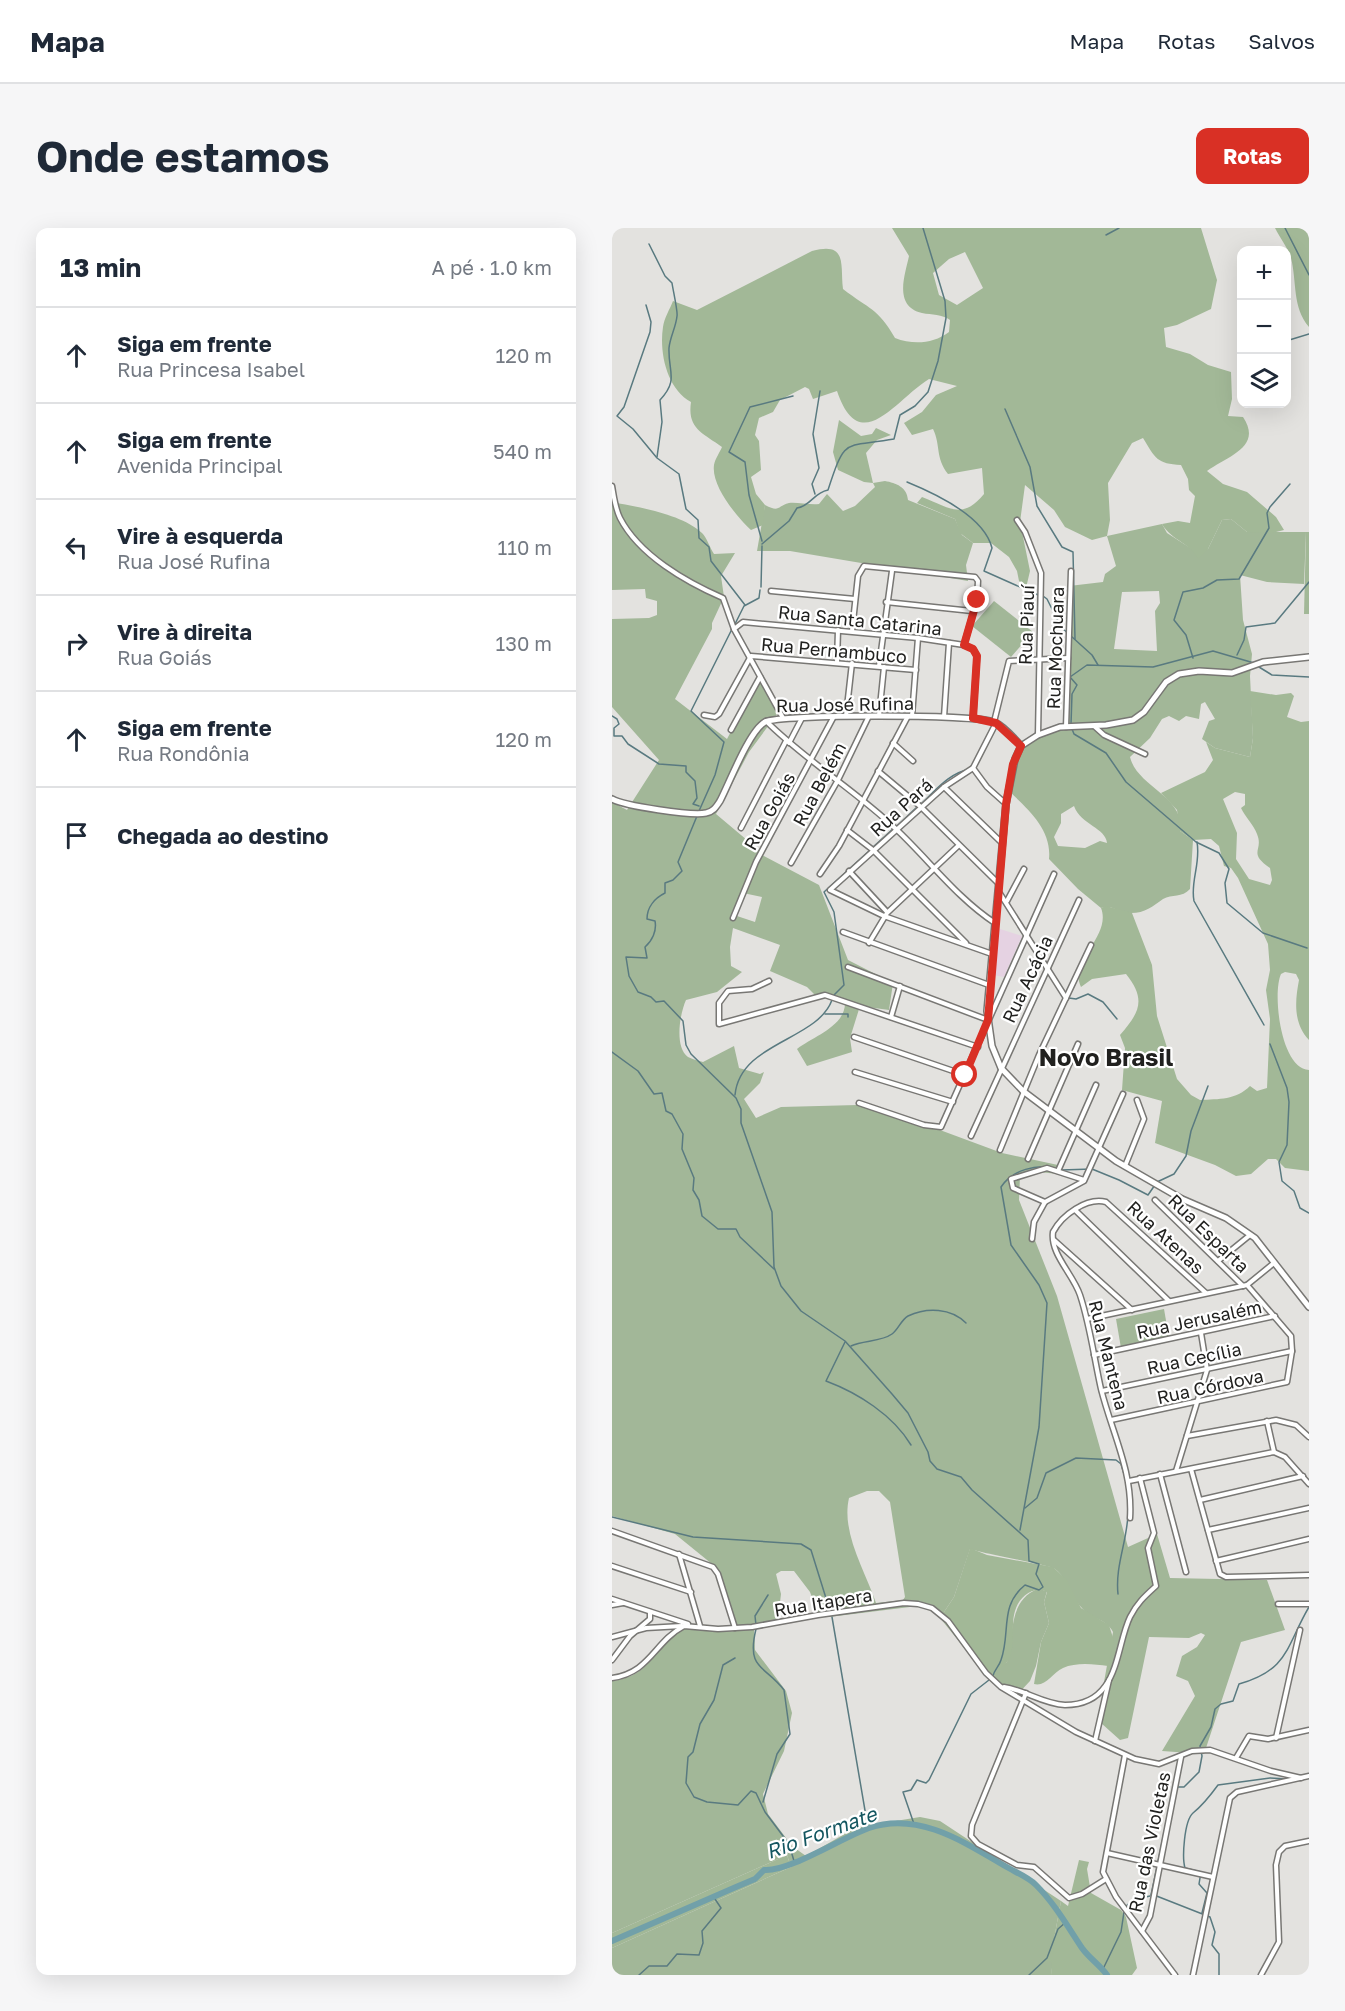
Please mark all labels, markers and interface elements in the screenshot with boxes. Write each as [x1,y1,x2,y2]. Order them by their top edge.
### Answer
text: Mapa [30,25,105,58]
text: Mapa [1070,28,1124,54]
text: Rotas [1157,28,1215,54]
text: Salvos [1248,28,1315,54]
button: Rotas [1196,128,1309,184]
text: Onde estamos [36,131,330,181]
map controls [1237,246,1291,408]
button: + [1237,246,1291,300]
text: 13 min [60,252,141,283]
text: A pé · 1.0 km [432,255,552,279]
button: − [1237,300,1291,354]
text: Siga em frente [117,330,272,357]
icon: ahead [60,339,93,372]
text: 120 m [496,343,552,367]
button: layers [1237,354,1291,408]
text: Rua Princesa Isabel [117,357,305,381]
text: Siga em frente [117,426,272,453]
icon: ahead [60,435,93,468]
text: 540 m [493,439,552,463]
text: Avenida Principal [117,453,283,477]
text: Vire à esquerda [117,522,283,549]
icon: left [60,531,93,564]
text: 110 m [498,535,552,559]
text: Rua José Rufina [117,549,270,573]
street label: Rua Piauí [1014,584,1038,665]
route end [963,586,989,612]
street label: Rua Mochuara [1042,586,1068,710]
street label: Rua Santa Catarina [777,600,943,640]
text: Vire à direita [117,618,252,645]
icon: right [60,627,93,660]
text: 130 m [496,631,552,655]
street label: Rua Pernambuco [760,633,908,667]
text: Rua Goiás [117,645,212,669]
street label: Rua José Rufina [776,692,914,716]
text: Siga em frente [117,714,272,741]
icon: ahead [60,723,93,756]
text: 120 m [496,727,552,751]
street label: Rua Belém [788,738,850,830]
text: Rua Rondônia [117,741,250,765]
street label: Rua Goiás [739,768,799,854]
street label: Rua Pará [865,773,937,841]
icon: arrive [60,819,93,852]
text: Chegada ao destino [117,822,329,849]
street label: Rua Acácia [997,932,1057,1026]
district label: Novo Brasil [1039,1042,1173,1071]
route start [951,1061,977,1087]
street label: Rua Esparta [1164,1189,1254,1277]
street label: Rua Atenas [1123,1196,1209,1278]
street label: Rua Jerusalém [1134,1295,1264,1343]
street label: Rua Mantena [1085,1298,1133,1412]
street label: Rua Cecília [1145,1337,1243,1379]
street label: Rua Córdova [1155,1364,1265,1408]
street label: Rua Itapera [772,1583,874,1621]
street label: Rua das Violetas [1123,1770,1175,1914]
water label: Rio Formate [762,1800,881,1863]

